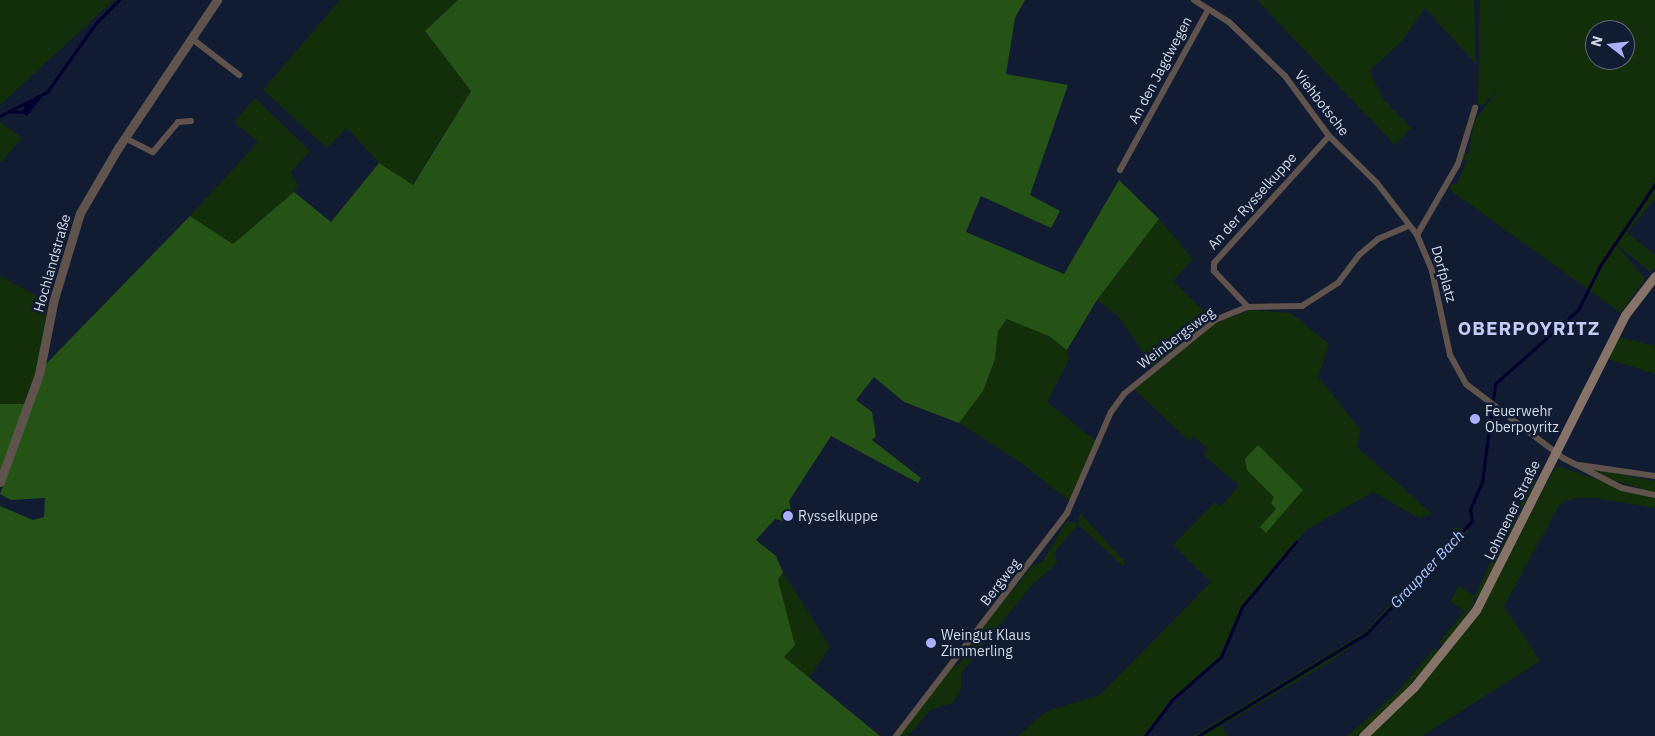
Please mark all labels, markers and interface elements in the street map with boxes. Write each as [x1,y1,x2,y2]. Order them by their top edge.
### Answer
street label: An den Jagdwegen [1125,14,1195,126]
north arrow [1585,20,1635,70]
text: N [1586,34,1607,49]
street label: Viehbotsche [1291,67,1353,139]
street label: An der Rysselkuppe [1204,149,1300,253]
street label: Hochlandstraße [30,212,74,314]
street label: Dorfplatz [1428,244,1460,304]
street label: Weinbergsweg [1134,304,1218,372]
district label: OBERPOYRITZ [1456,318,1602,340]
place label: Feuerwehr Oberpoyritz [1485,403,1559,436]
marker: Feuerwehr Oberpoyritz [1469,413,1481,425]
street label: Lohmener Straße [1481,457,1543,563]
place label: Rysselkuppe [798,508,878,524]
marker: Rysselkuppe [782,510,794,522]
water label: Graupaer Bach [1386,526,1468,612]
street label: Bergweg [976,555,1024,609]
place label: Weingut Klaus Zimmerling [941,627,1031,660]
marker: Weingut Klaus Zimmerling [925,637,937,649]

